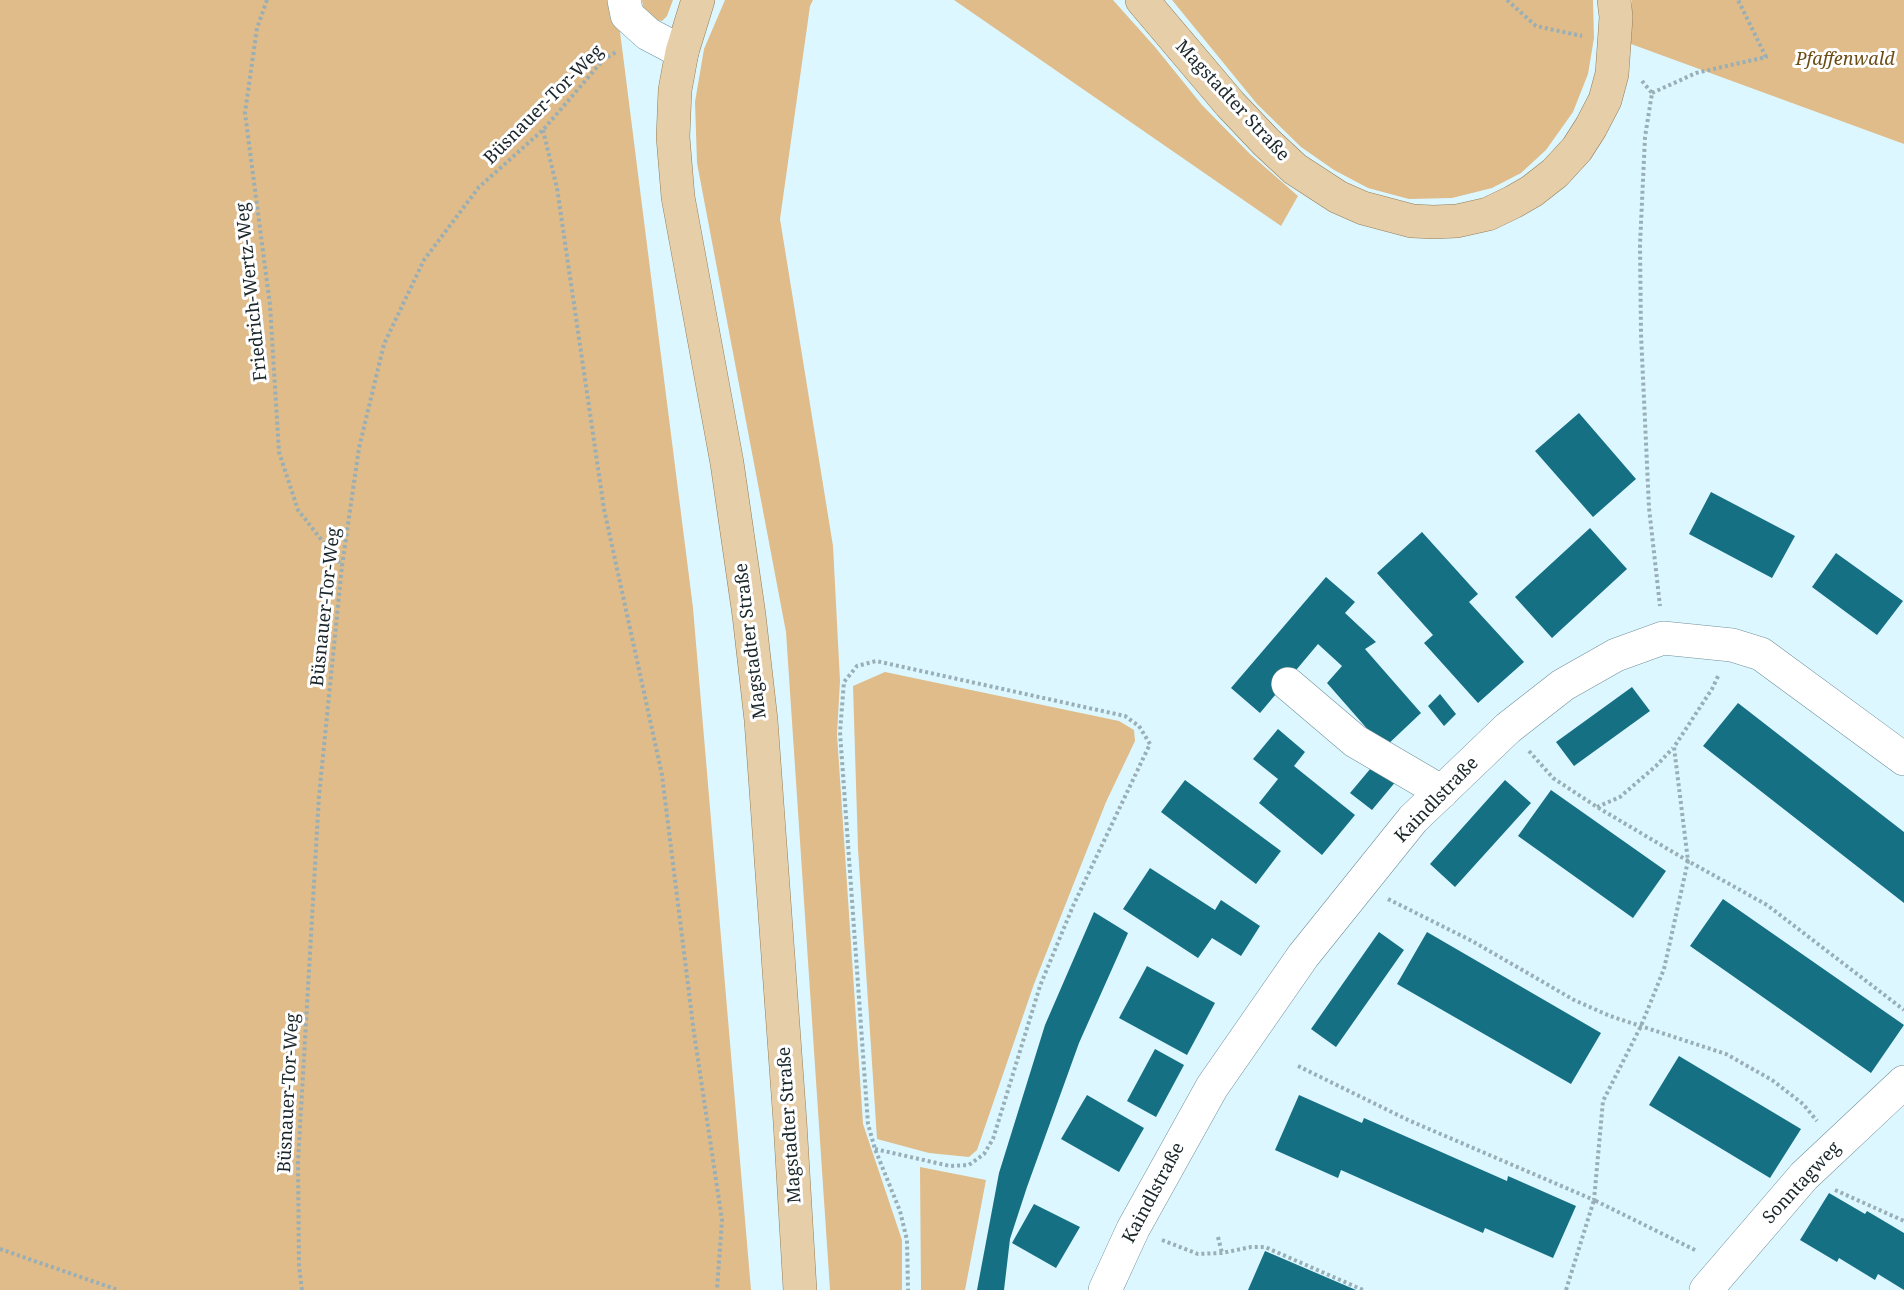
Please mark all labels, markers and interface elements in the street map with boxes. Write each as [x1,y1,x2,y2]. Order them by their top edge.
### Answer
street label: Magstadter Straße [1171,36,1293,166]
street label: Büsnauer-Tor-Weg [480,41,608,169]
park label: Pfaffenwald [1795,49,1895,71]
street label: Friedrich-Wertz-Weg [232,202,272,382]
street label: Büsnauer-Tor-Weg [307,526,345,688]
street label: Magstadter Straße [731,562,771,720]
street label: Kaindlstraße [1391,753,1483,847]
street label: Büsnauer-Tor-Weg [274,1013,304,1173]
street label: Magstadter Straße [774,1046,806,1204]
street label: Sonntagweg [1759,1137,1845,1229]
street label: Kaindlstraße [1118,1139,1190,1247]

